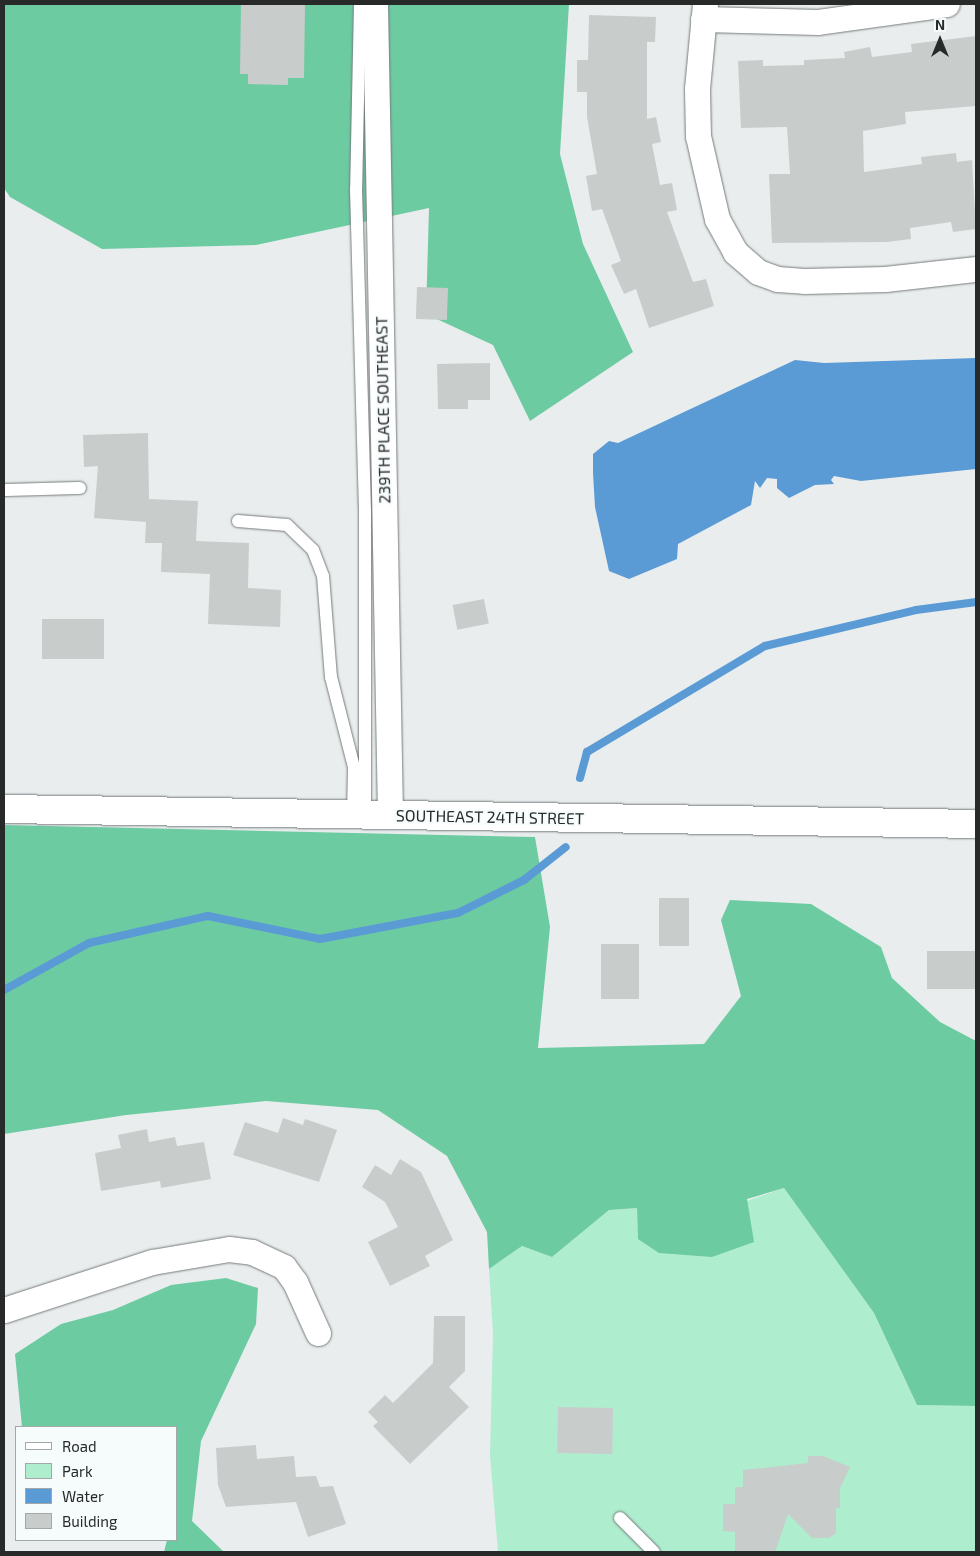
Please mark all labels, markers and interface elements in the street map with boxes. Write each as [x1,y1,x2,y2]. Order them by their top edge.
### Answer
north arrow [915,15,965,65]
text: N [935,16,945,33]
street label: 239TH PLACE SOUTHEAST [372,316,394,504]
street label: SOUTHEAST 24TH STREET [396,806,584,828]
legend [15,1426,178,1541]
text: Road [62,1437,97,1455]
text: Park [62,1462,93,1480]
text: Water [62,1487,104,1505]
text: Building [62,1512,117,1530]

